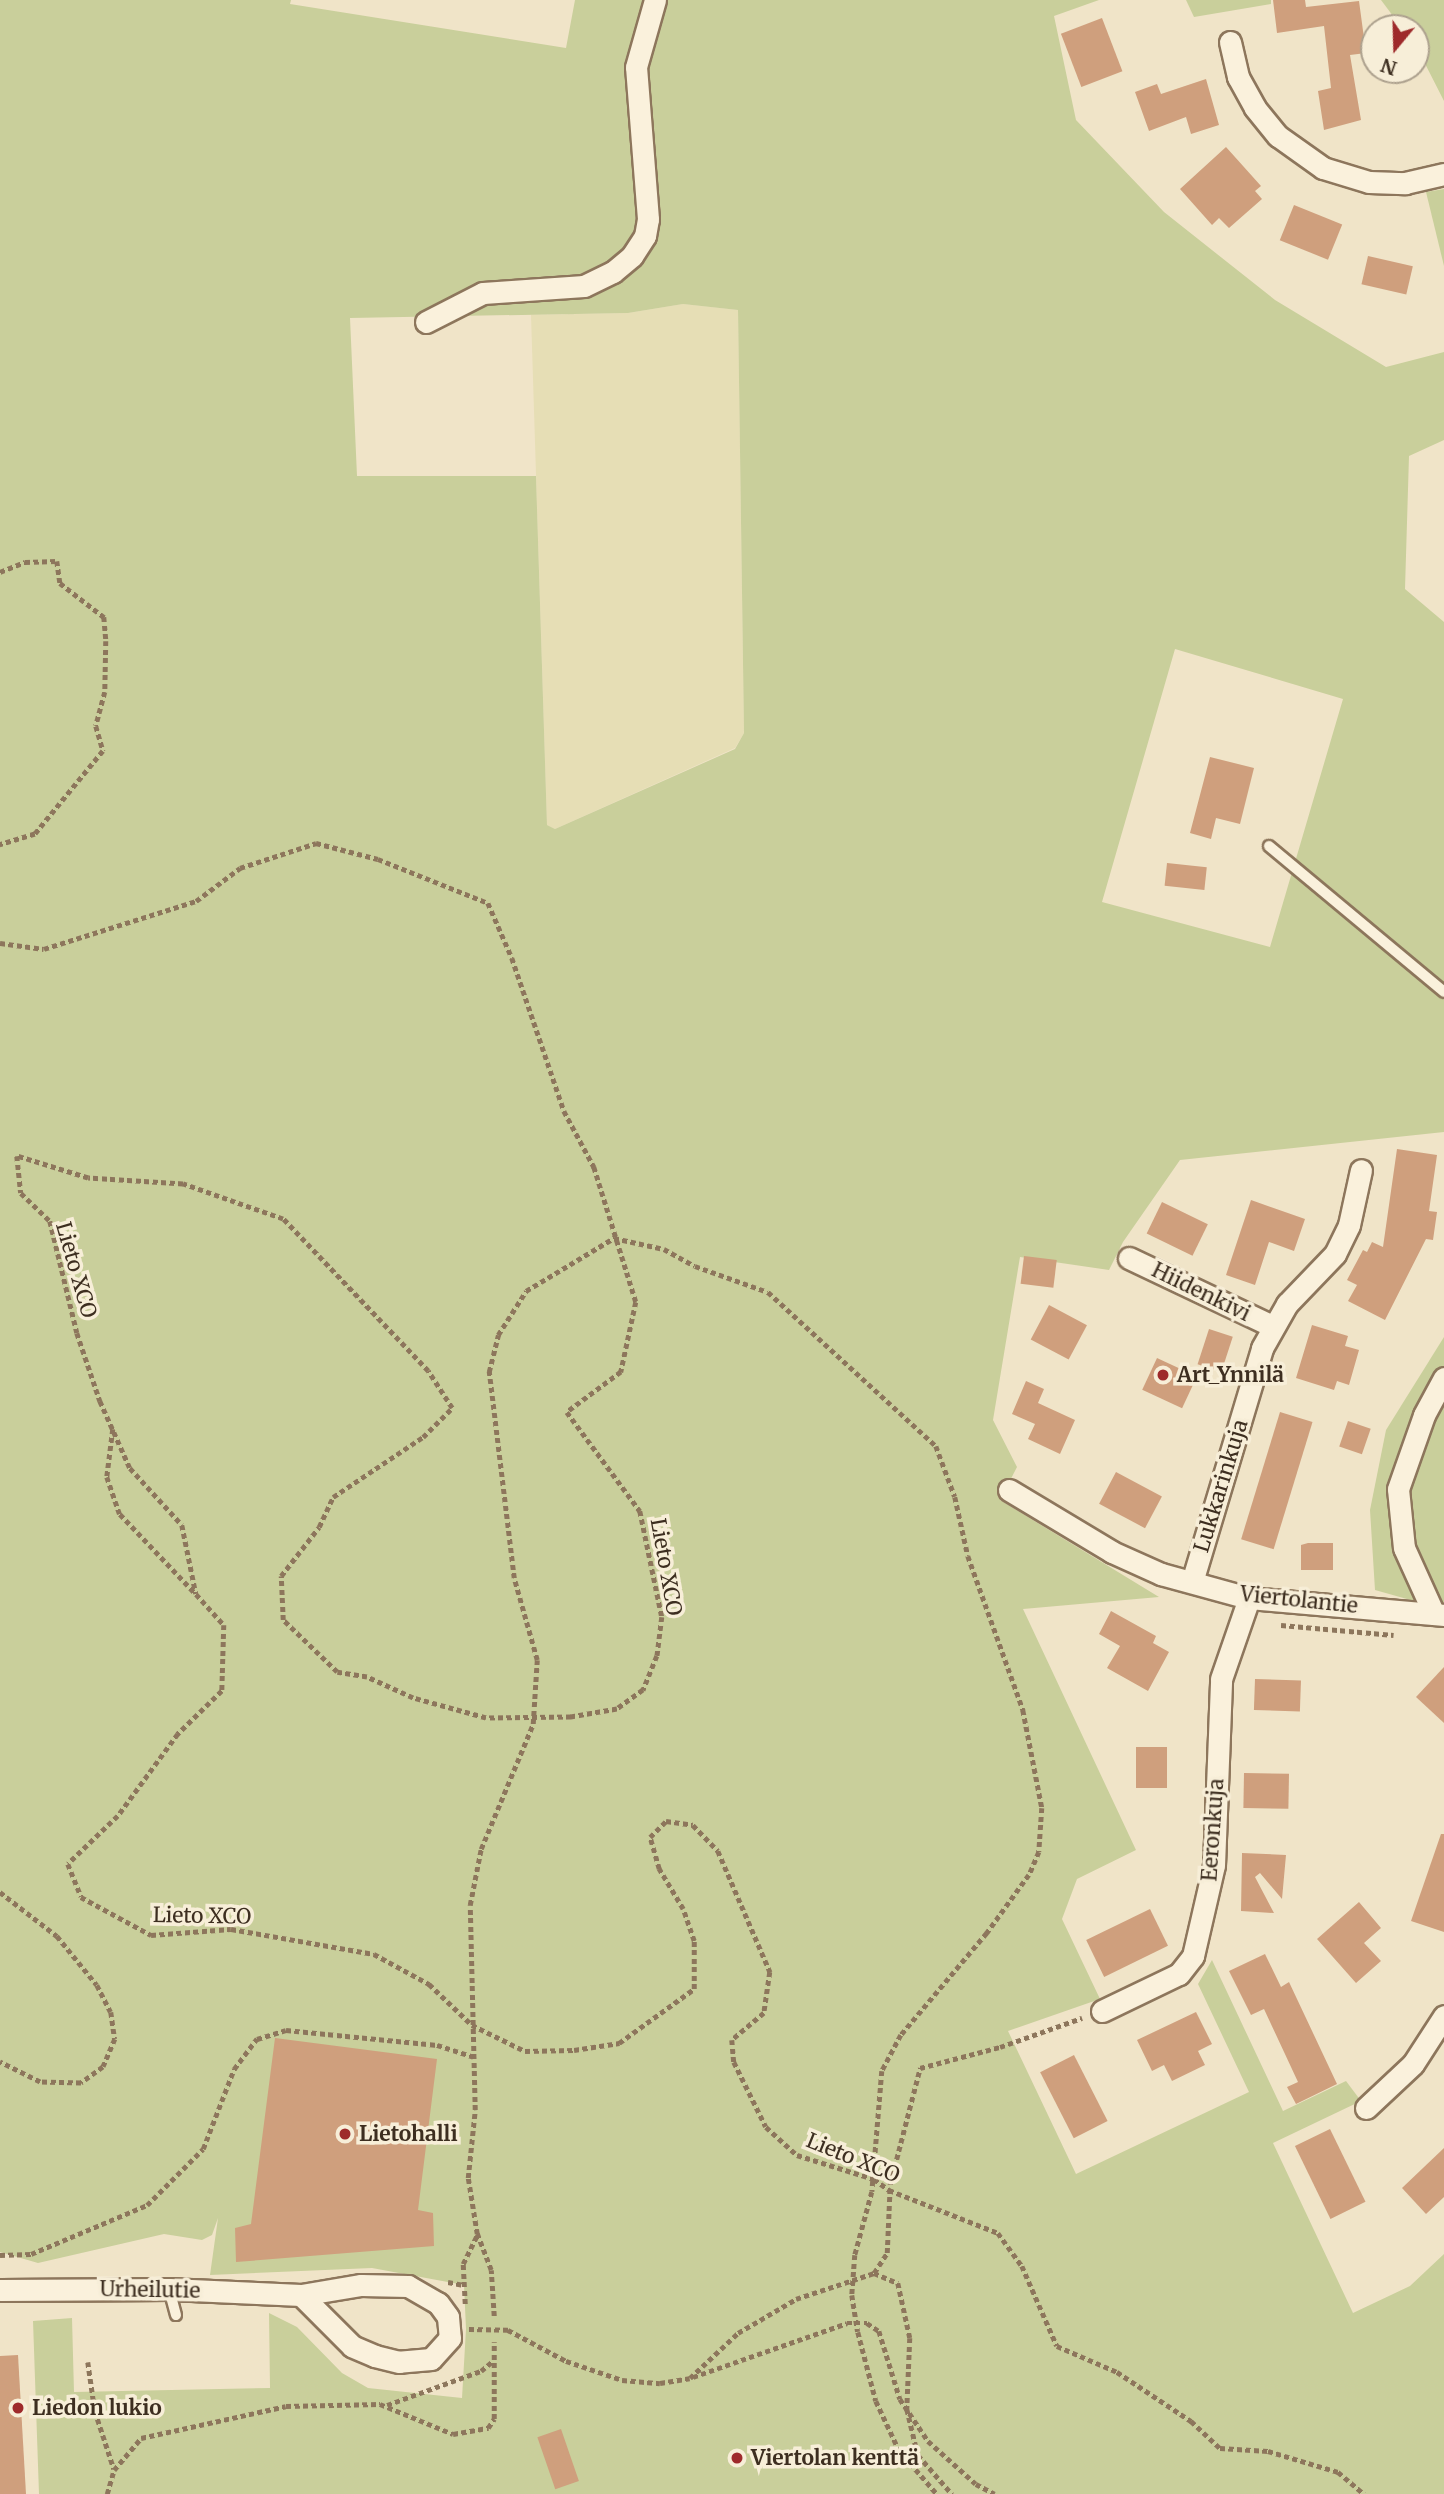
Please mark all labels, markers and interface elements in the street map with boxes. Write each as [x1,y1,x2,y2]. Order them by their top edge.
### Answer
north arrow [1360,14,1430,84]
text: N [1378,53,1400,81]
street label: Lieto XCO [50,1219,102,1321]
street label: Hiidenkivi [1148,1257,1254,1327]
place label: Art_Ynnilä [1177,1362,1284,1388]
marker: Art_Ynnilä [1155,1367,1171,1383]
street label: Lukkarinkuja [1189,1417,1253,1555]
street label: Lieto XCO [645,1516,687,1618]
street label: Viertolantie [1239,1581,1359,1619]
street label: Eeronkuja [1197,1778,1229,1882]
street label: Lieto XCO [153,1903,251,1929]
place label: Lietohalli [359,2121,458,2147]
marker: Lietohalli [337,2126,353,2142]
street label: Lieto XCO [803,2128,903,2188]
street label: Urheilutie [99,2277,201,2303]
place label: Liedon lukio [32,2395,162,2421]
marker: Liedon lukio [10,2400,26,2416]
place label: Viertolan kenttä [751,2445,919,2471]
marker: Viertolan kenttä [729,2450,745,2466]

